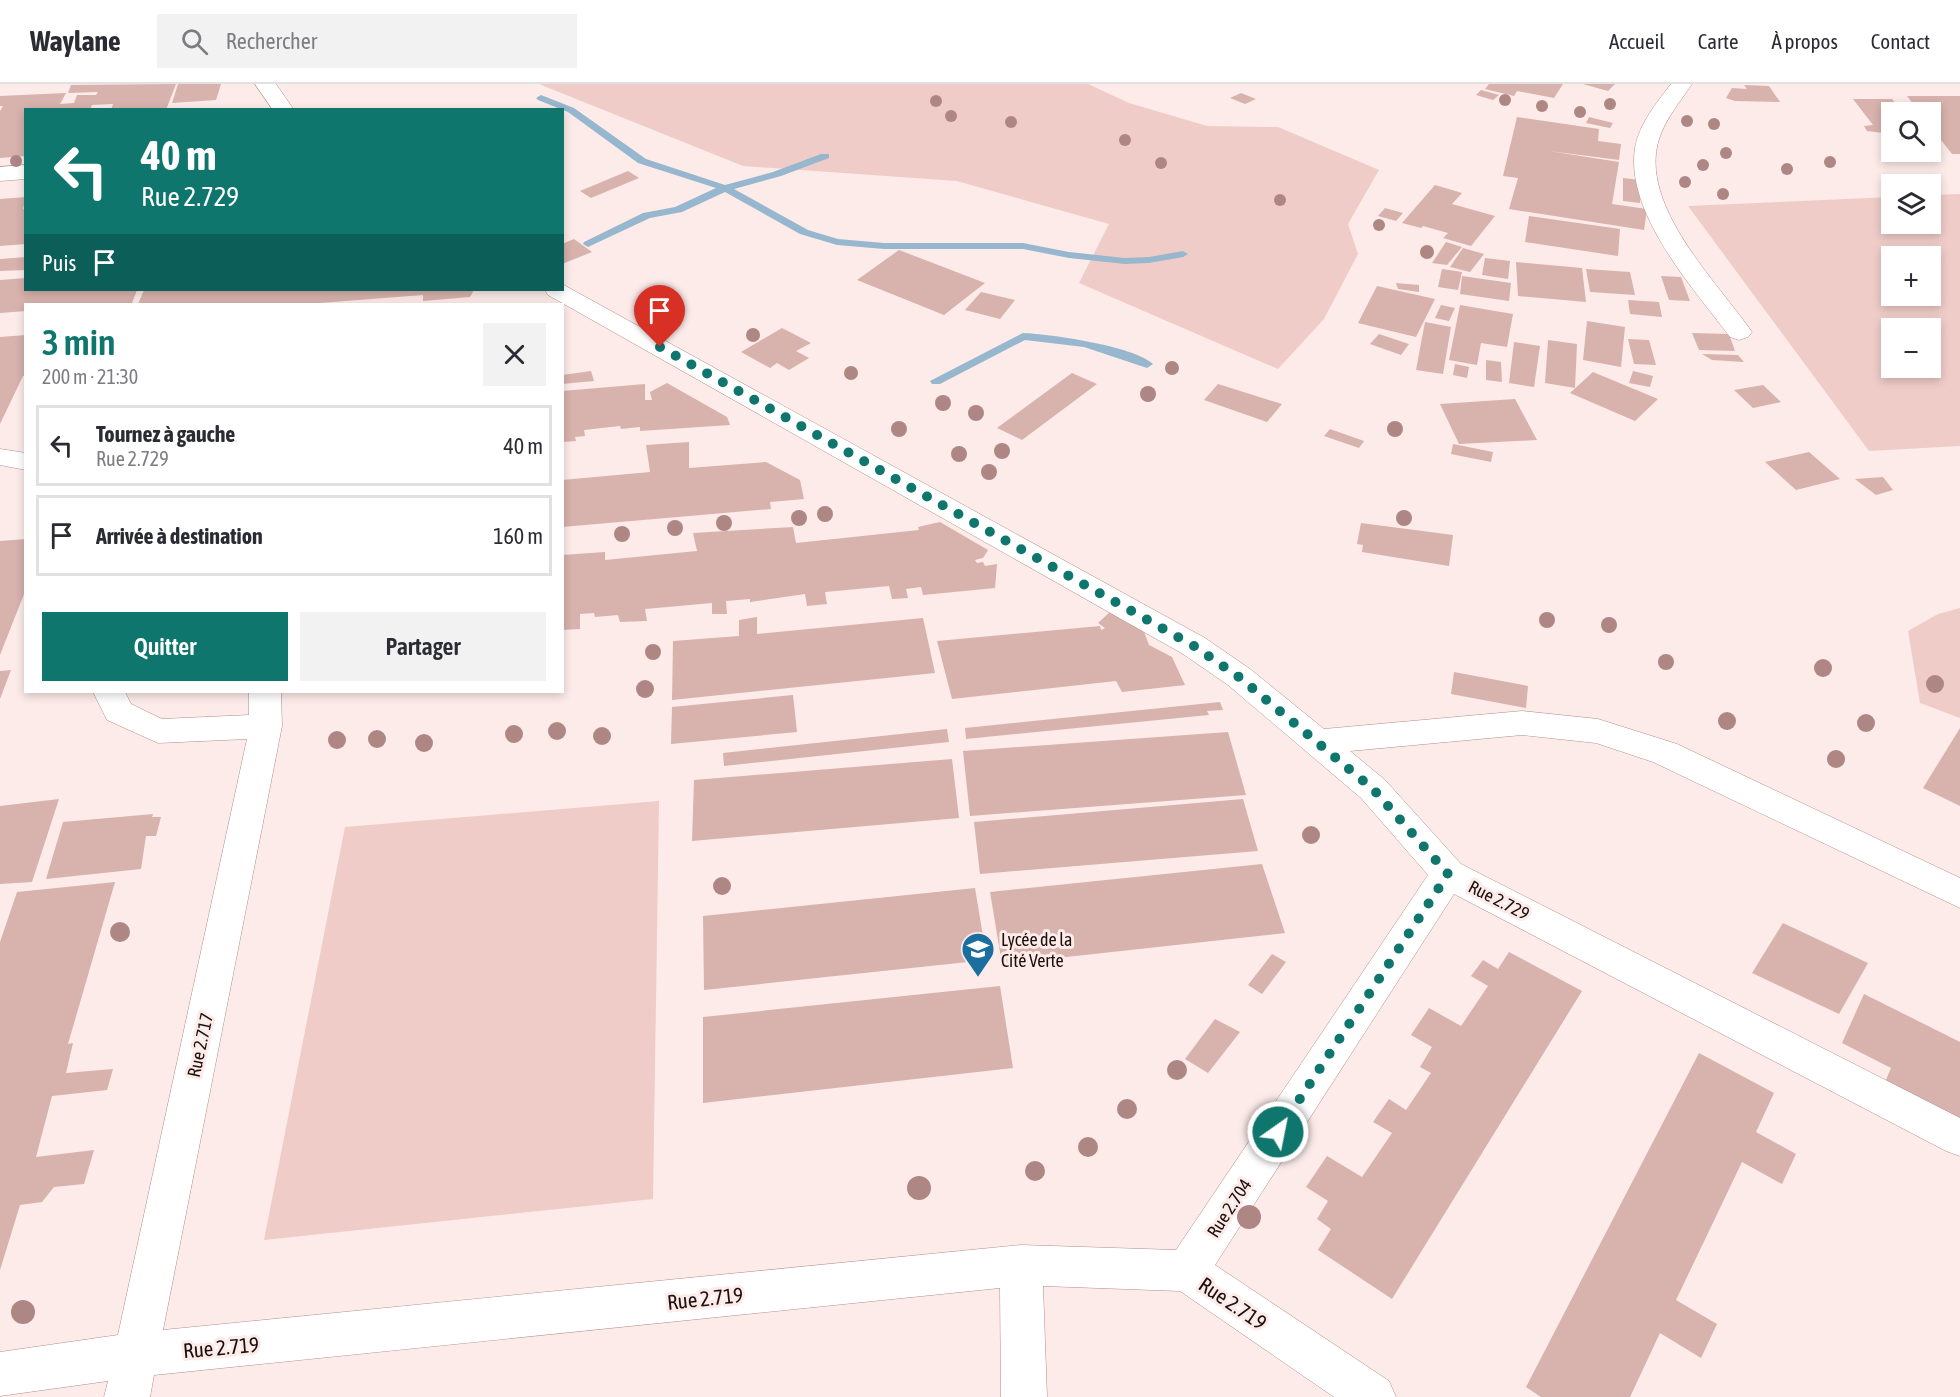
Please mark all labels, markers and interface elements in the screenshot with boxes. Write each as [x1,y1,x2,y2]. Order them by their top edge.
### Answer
search box [157,14,577,68]
text: Waylane [30,25,121,57]
icon: search [178,25,211,58]
text: Rechercher [226,28,317,54]
text: Accueil [1609,29,1665,53]
text: Carte [1698,29,1738,53]
text: À propos [1771,29,1838,53]
text: Contact [1871,29,1930,53]
map controls [1881,102,1941,378]
button: search [1881,102,1941,162]
text: 40 m [141,131,216,179]
icon: left [42,132,120,210]
button: layers [1881,174,1941,234]
text: Rue 2.729 [141,181,239,212]
icon: arrive [88,246,121,279]
button: + [1881,246,1941,306]
text: Puis [42,250,76,276]
pin [634,285,685,347]
icon: arrive [643,294,676,327]
button: − [1881,318,1941,378]
text: 3 min [42,321,116,363]
button: close [483,323,546,386]
text: 200 m · 21:30 [42,365,138,388]
text: Tournez à gauche [96,421,235,447]
icon: left [45,429,78,462]
text: 40 m [503,433,543,459]
text: Rue 2.729 [96,447,169,470]
icon: arrive [45,519,78,552]
text: Arrivée à destination [96,523,263,549]
text: 160 m [493,523,543,549]
button: Quitter [42,612,288,681]
button: Partager [300,612,546,681]
street label: Rue 2.729 [1465,876,1533,924]
place label: Lycée de la Cité Verte [1001,929,1072,971]
school or university icon: Lycée de la Cité Verte [960,931,996,978]
street label: Rue 2.717 [183,1011,217,1079]
position arrow [1246,1100,1310,1164]
street label: Rue 2.704 [1202,1175,1256,1241]
street label: Rue 2.719 [1195,1272,1271,1334]
street label: Rue 2.719 [666,1282,744,1314]
street label: Rue 2.719 [182,1332,260,1362]

